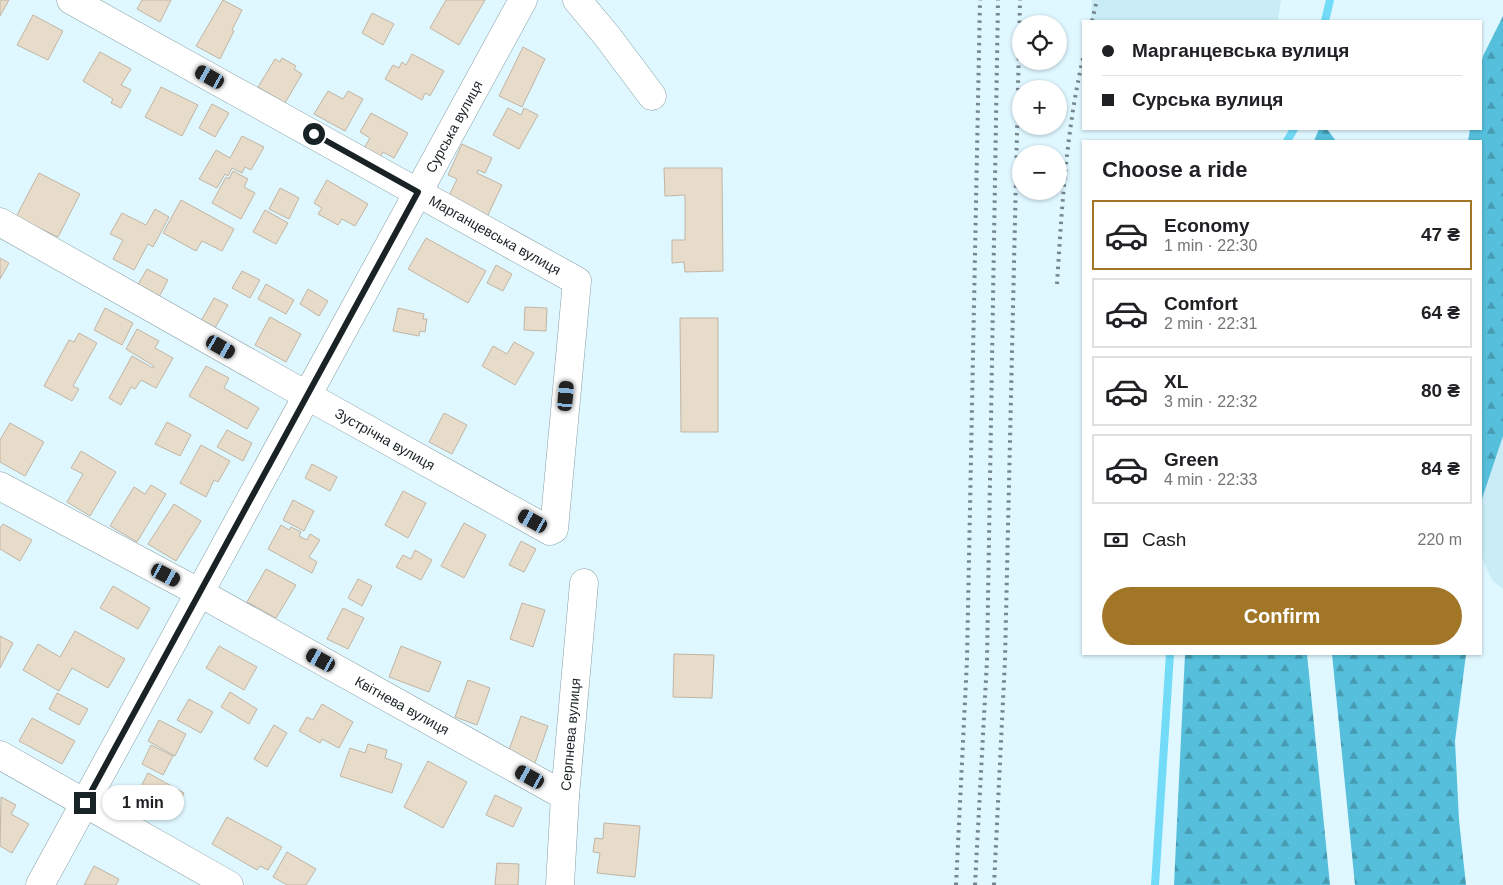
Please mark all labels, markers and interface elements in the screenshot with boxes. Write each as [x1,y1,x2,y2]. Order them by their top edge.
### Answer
map controls [1012,15,1067,200]
button: locate [1012,15,1067,70]
text: Марганцевська вулиця [1132,40,1349,61]
car [193,63,226,91]
street label: Сурська вулиця [422,78,486,175]
button: + [1012,80,1067,135]
text: Сурська вулиця [1132,89,1283,110]
route start [303,123,325,145]
button: − [1012,145,1067,200]
text: Choose a ride [1102,157,1247,182]
street label: Марганцевська вулиця [426,192,564,278]
icon: car [1104,213,1149,258]
text: Economy [1164,215,1250,236]
text: 47 ₴ [1421,224,1460,245]
text: 1 min · 22:30 [1164,237,1257,254]
icon: car [1104,291,1149,336]
text: Comfort [1164,293,1238,314]
text: 64 ₴ [1421,302,1460,323]
text: 2 min · 22:31 [1164,315,1257,332]
car [204,333,237,361]
icon: car [1104,369,1149,414]
text: XL [1164,371,1188,392]
car [557,380,574,412]
text: 80 ₴ [1421,380,1460,401]
text: 3 min · 22:32 [1164,393,1257,410]
street label: Зустрічна вулиця [332,405,438,473]
icon: car [1104,447,1149,492]
text: Green [1164,449,1219,470]
text: 84 ₴ [1421,458,1460,479]
text: 4 min · 22:33 [1164,471,1257,488]
car [516,507,549,535]
icon: cash [1102,526,1130,554]
text: Cash [1142,529,1186,550]
text: 220 m [1418,531,1462,548]
car [149,561,182,589]
button: Confirm [1102,587,1462,645]
car [304,646,337,674]
street label: Квітнева вулиця [352,673,452,738]
street label: Серпнева вулиця [557,677,583,792]
car [513,763,546,791]
callout: 1 min [102,786,185,820]
route end [74,792,96,814]
text: 1 min [122,794,164,811]

